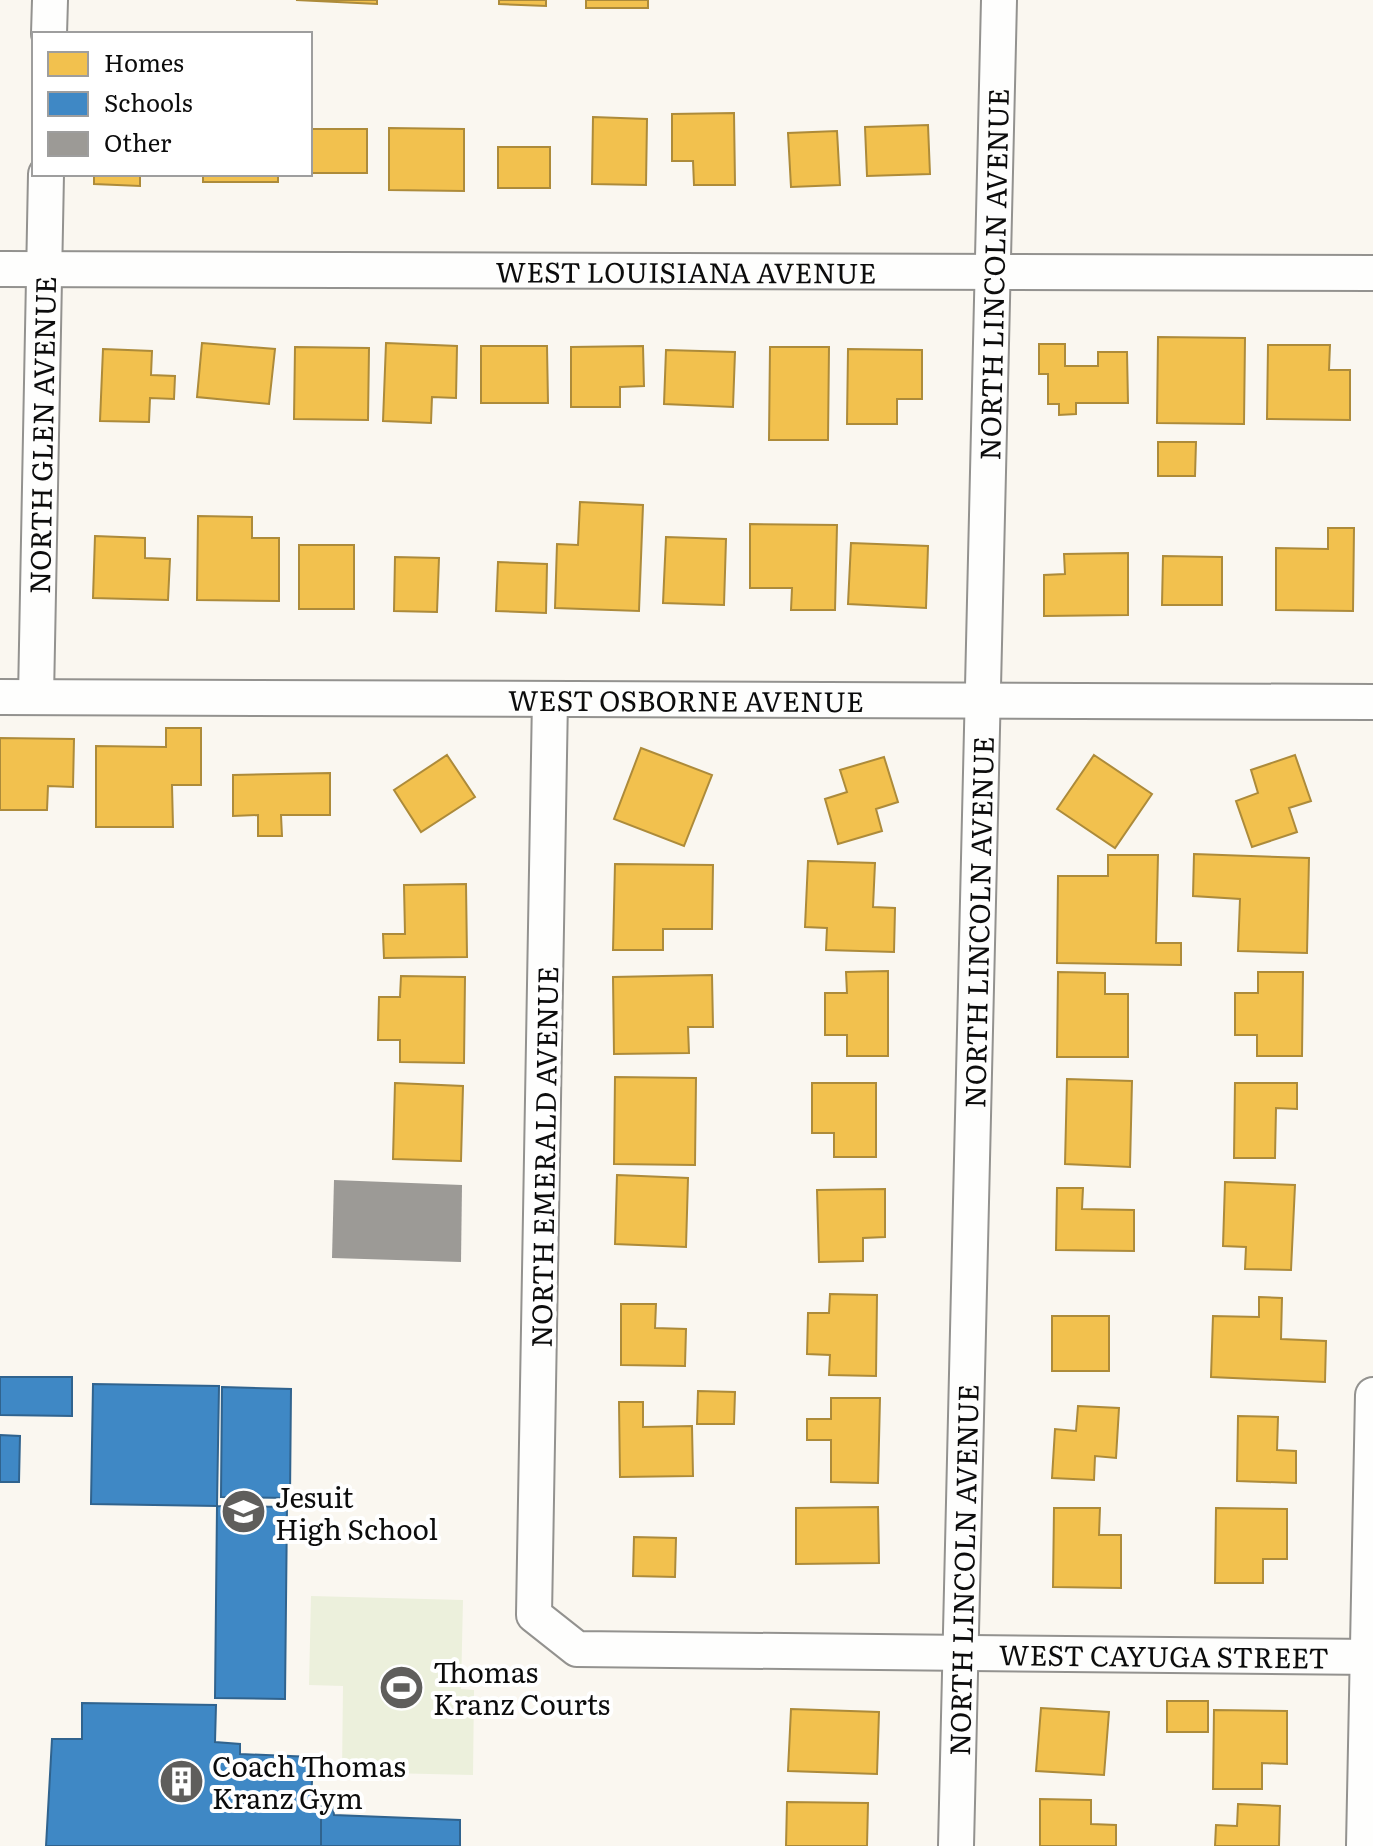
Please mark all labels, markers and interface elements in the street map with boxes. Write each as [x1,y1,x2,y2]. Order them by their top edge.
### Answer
legend [32,32,312,176]
text: Homes [104,44,184,79]
text: Schools [104,84,193,119]
street label: NORTH LINCOLN AVENUE [967,88,1018,461]
text: Other [104,124,172,159]
street label: WEST LOUISIANA AVENUE [496,249,876,293]
street label: NORTH GLEN AVENUE [17,276,65,594]
street label: WEST OSBORNE AVENUE [508,678,864,721]
street label: NORTH LINCOLN AVENUE [952,736,1003,1109]
street label: NORTH EMERALD AVENUE [519,966,567,1348]
street label: NORTH LINCOLN AVENUE [937,1384,988,1757]
place label: Jesuit High School [275,1475,438,1549]
school or university icon: Jesuit High School [220,1488,268,1536]
street label: WEST CAYUGA STREET [999,1632,1329,1678]
place label: Thomas Kranz Courts [433,1650,610,1724]
sports icon: Thomas Kranz Courts [378,1663,426,1711]
place label: Coach Thomas Kranz Gym [212,1744,406,1818]
building icon: Coach Thomas Kranz Gym [157,1757,205,1805]

